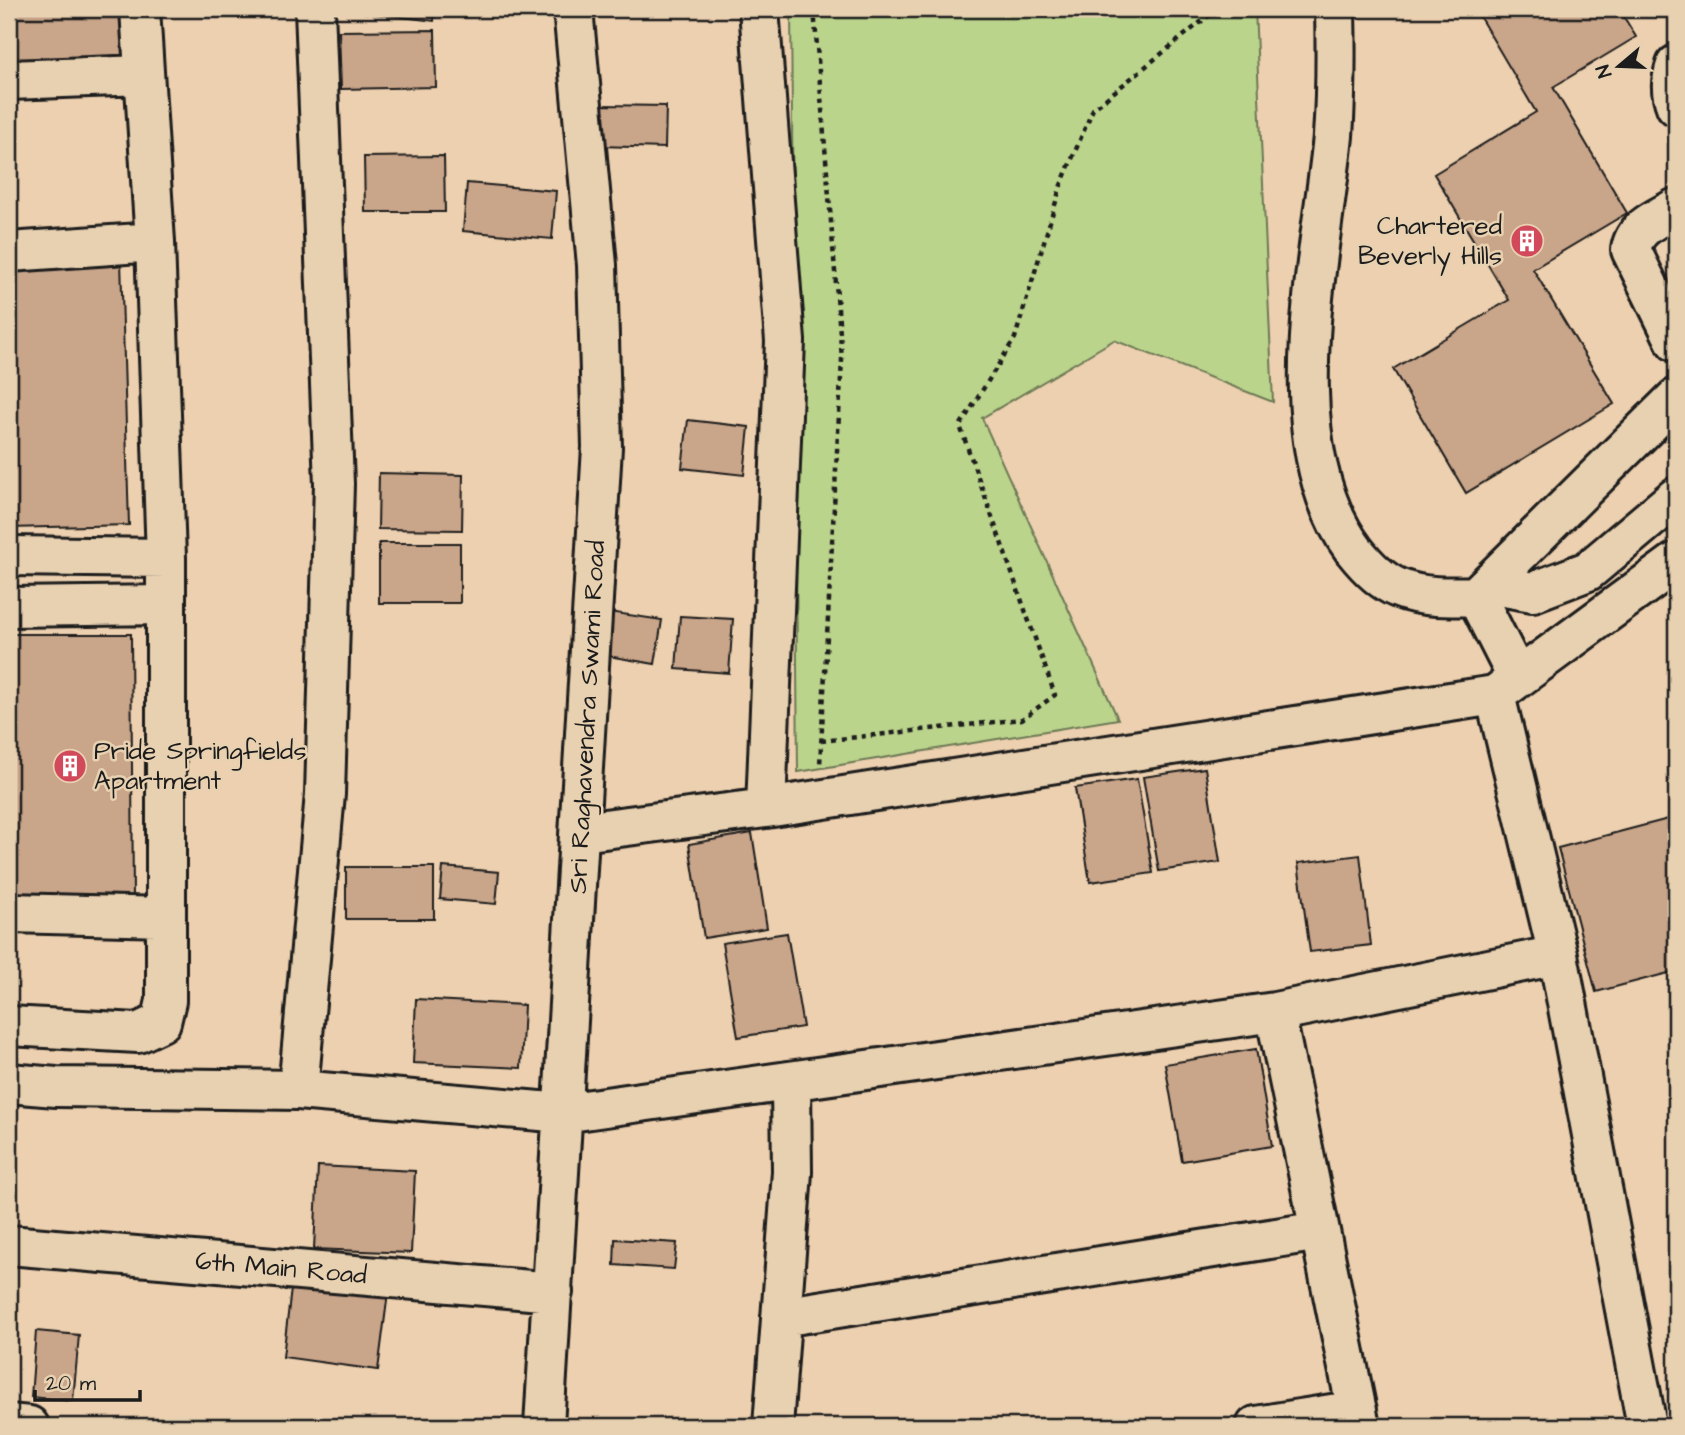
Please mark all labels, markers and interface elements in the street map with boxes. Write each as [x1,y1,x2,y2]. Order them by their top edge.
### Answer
north arrow [1584,32,1654,102]
text: N [1590,61,1619,81]
place label: Chartered Beverly Hills [1358,208,1502,276]
building icon: Chartered Beverly Hills [1508,222,1546,260]
street label: Sri Raghavendra Swami Road [560,539,616,895]
place label: Pride Springfields Apartment [94,733,306,799]
building icon: Pride Springfields Apartment [51,747,89,785]
street label: 6th Main Road [194,1243,368,1293]
scale bar [35,1358,140,1402]
text: 20 m [46,1369,97,1398]

